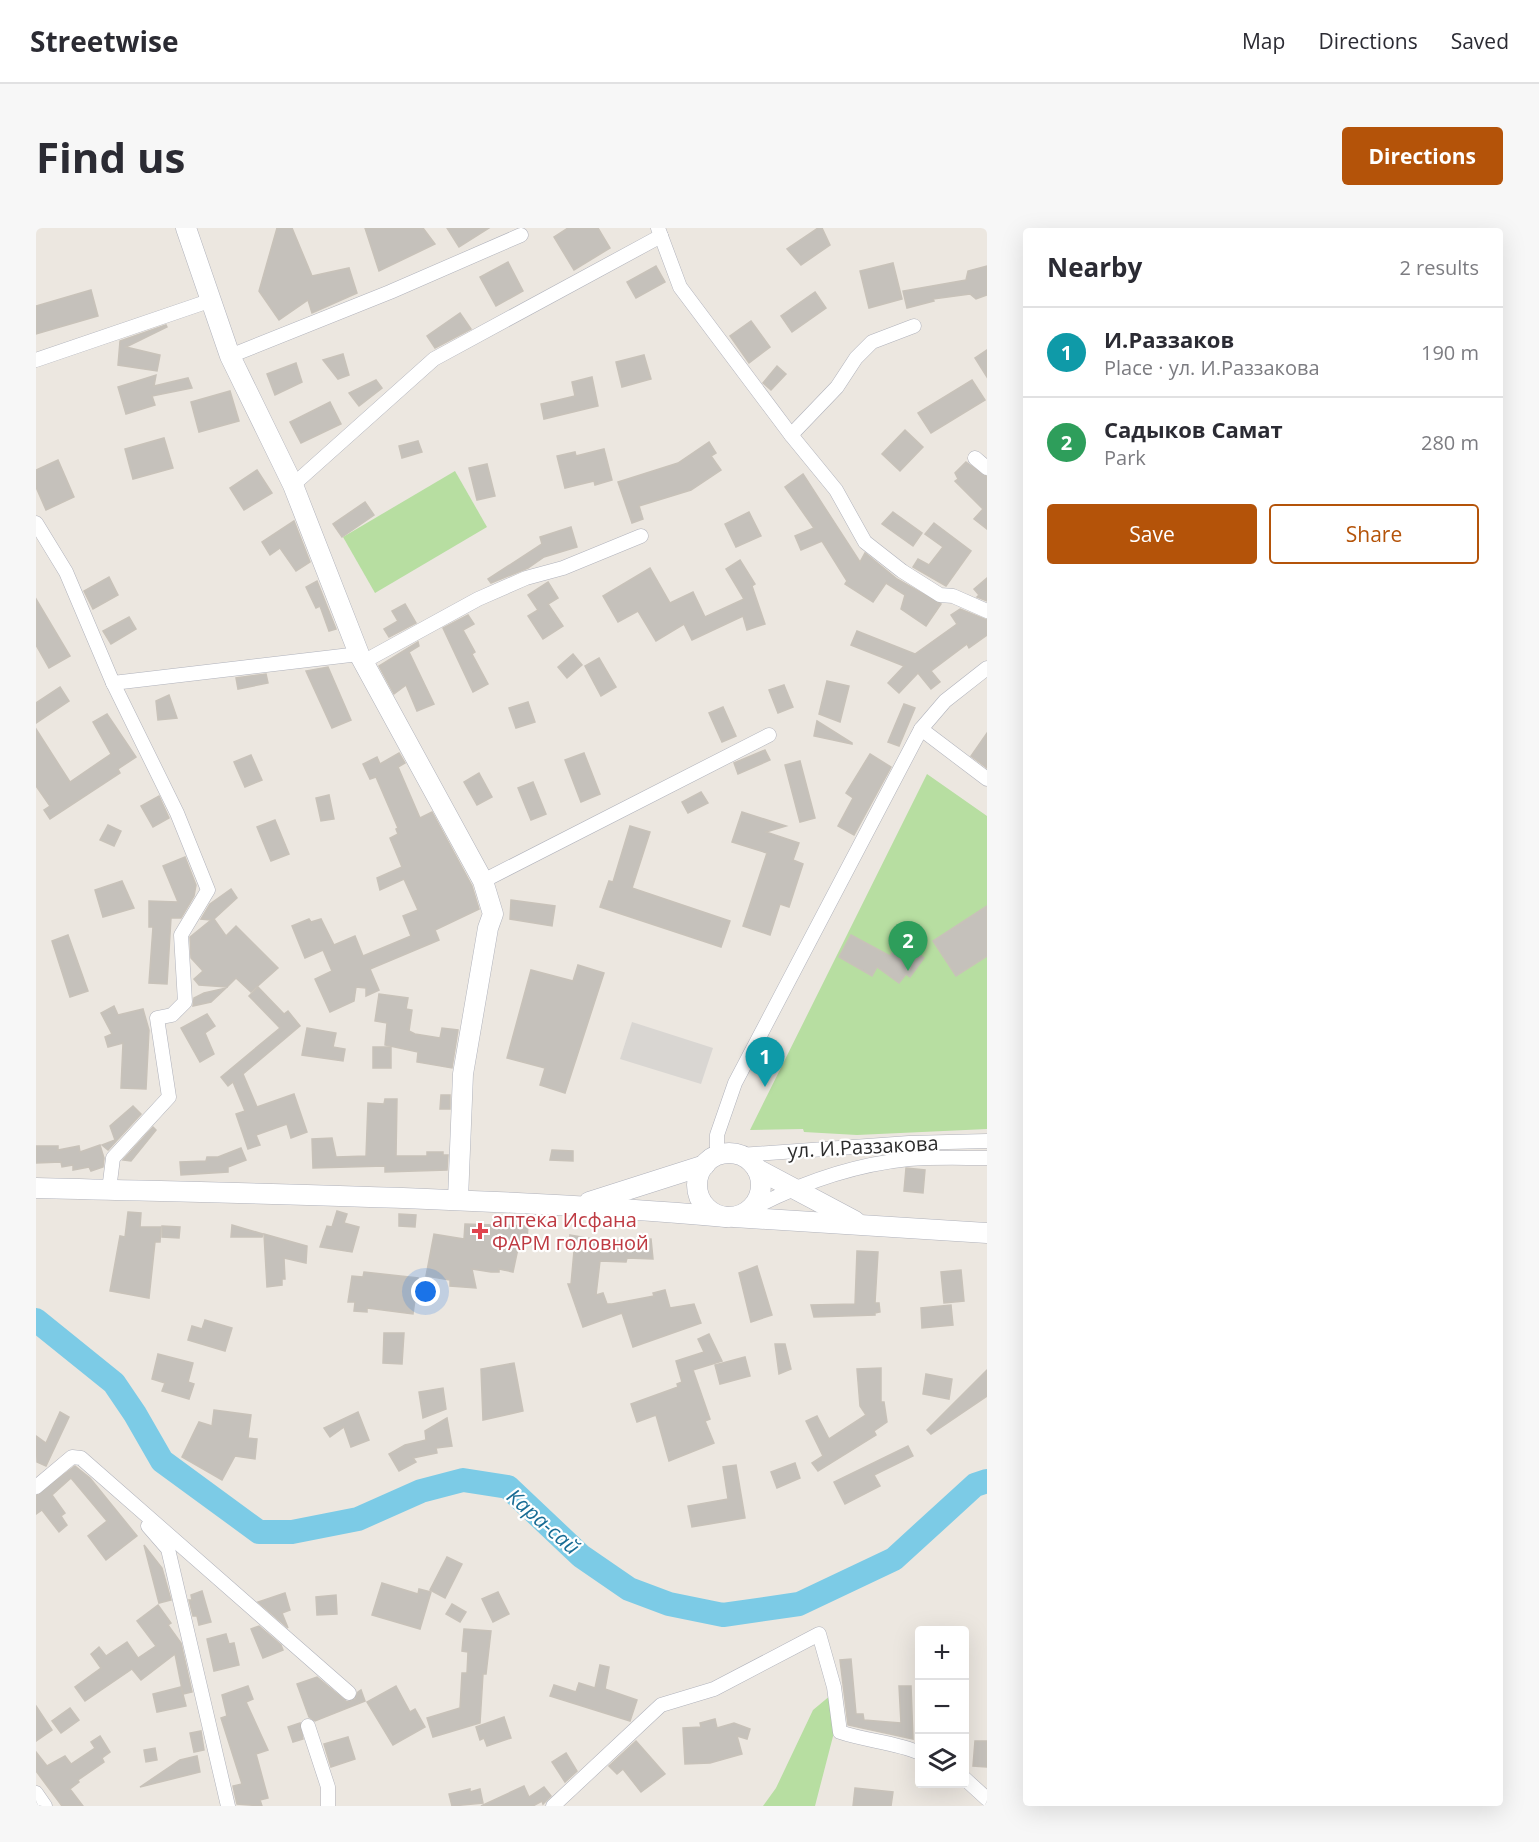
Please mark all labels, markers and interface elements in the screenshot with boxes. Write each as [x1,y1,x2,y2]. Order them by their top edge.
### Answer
text: Streetwise [30,22,179,60]
text: Map [1242,27,1285,55]
text: Directions [1318,27,1418,55]
text: Saved [1451,27,1509,55]
button: Directions [1342,127,1503,185]
text: Find us [36,128,185,185]
text: Nearby [1047,249,1142,285]
text: 2 results [1399,254,1479,281]
text: И.Раззаков [1104,324,1234,354]
text: 1 [1061,339,1072,366]
text: 190 m [1421,339,1479,366]
text: Place · ул. И.Раззакова [1104,354,1320,381]
text: Садыков Самат [1104,414,1283,444]
text: 2 [1061,429,1072,456]
text: 280 m [1421,429,1479,456]
text: Park [1104,444,1146,471]
button: Save [1047,504,1257,564]
button: Share [1269,504,1479,564]
pin: 2 [888,922,928,971]
pin: 1 [746,1038,784,1087]
street label: ул. И.Раззакова [787,1129,939,1164]
place label: аптека Исфана ФАРМ головной [492,1206,649,1256]
marker: аптека Исфана ФАРМ головной [473,1224,487,1238]
your location [411,1277,440,1306]
water label: Кара-сай [501,1482,586,1561]
map controls [915,1626,969,1788]
button: + [915,1626,969,1680]
button: − [915,1680,969,1734]
button: layers [915,1734,969,1788]

